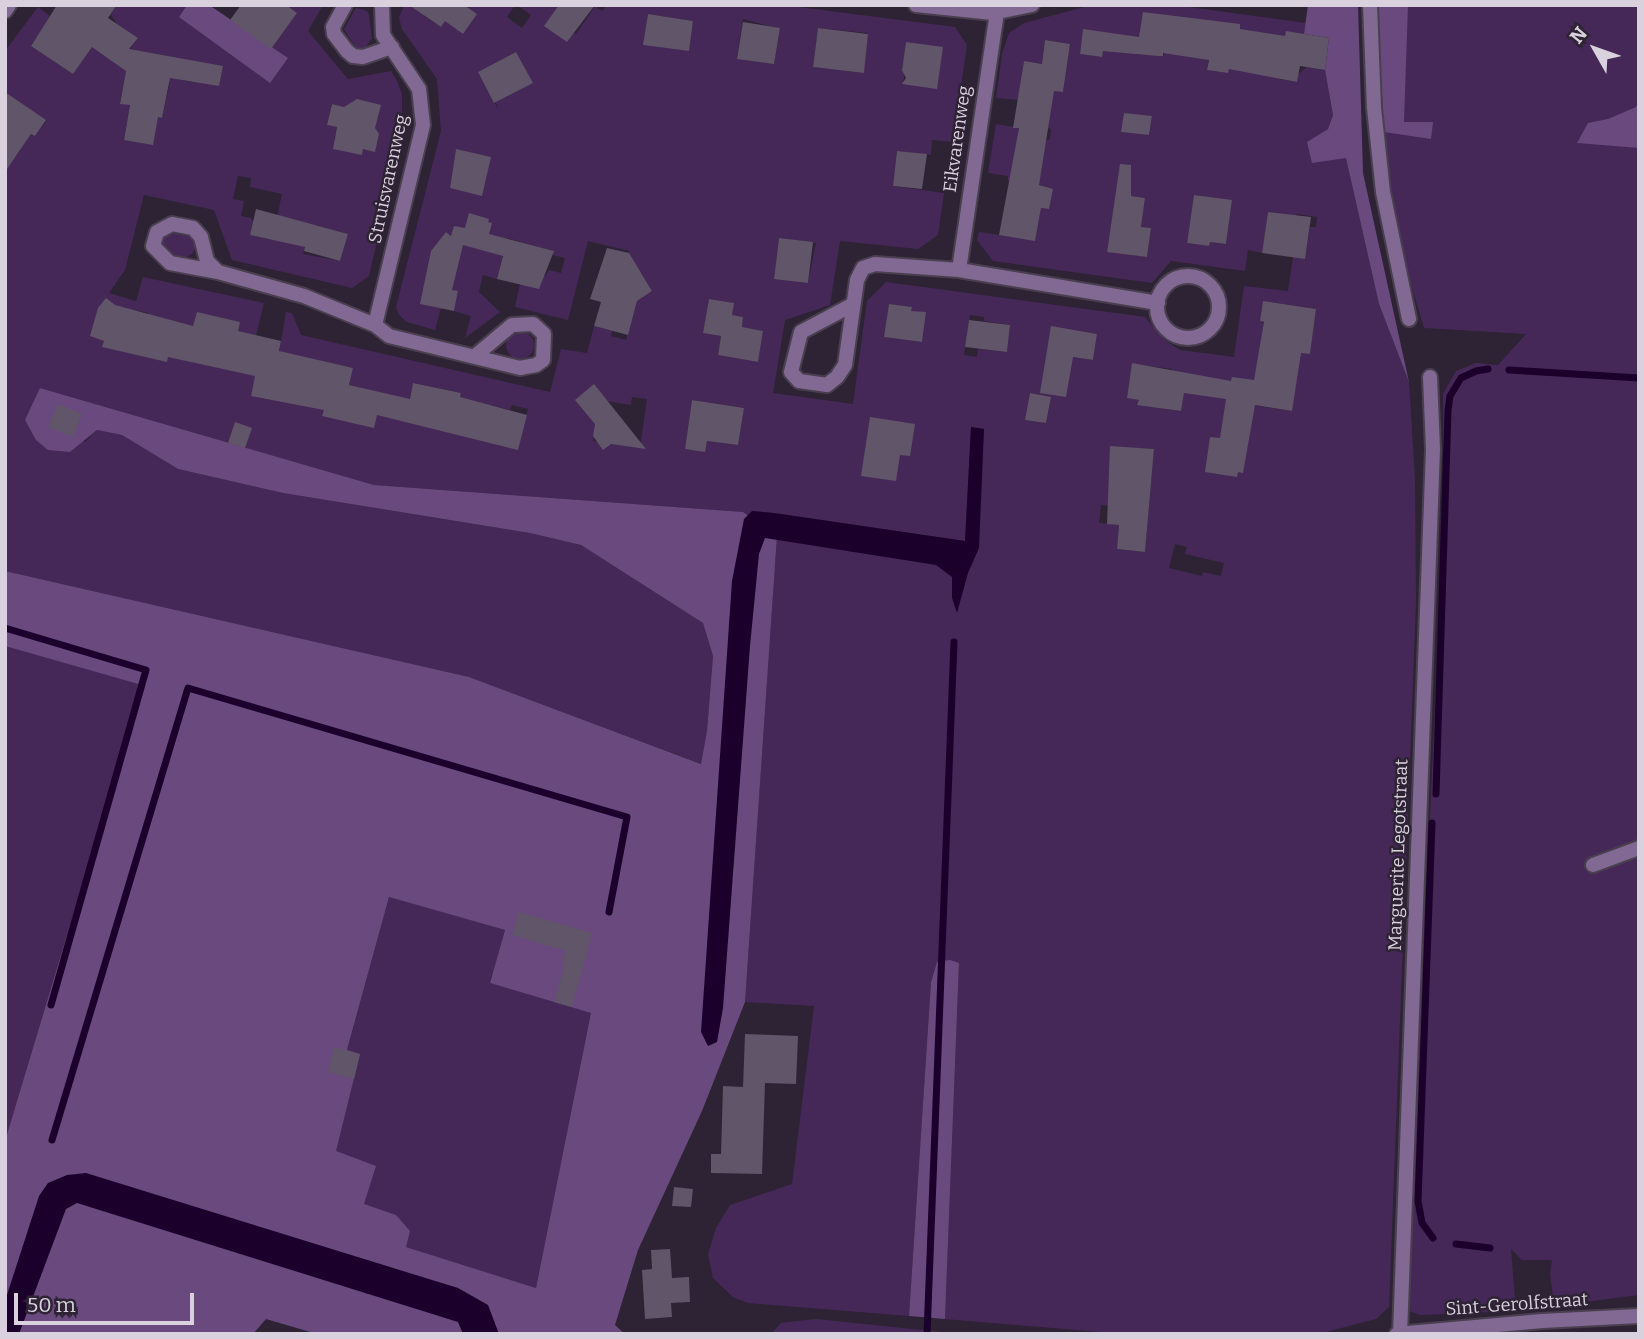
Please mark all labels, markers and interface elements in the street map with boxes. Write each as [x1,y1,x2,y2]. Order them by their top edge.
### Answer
north arrow [1560,14,1630,84]
text: N [1565,22,1592,48]
street label: Eikvarenweg [940,84,976,194]
street label: Struisvarenweg [365,113,413,245]
street label: Marguerite Legotstraat [1385,759,1413,951]
scale bar [18,1280,198,1324]
street label: Sint-Gerolfstraat [1445,1289,1589,1321]
text: 50 m [27,1292,76,1318]

